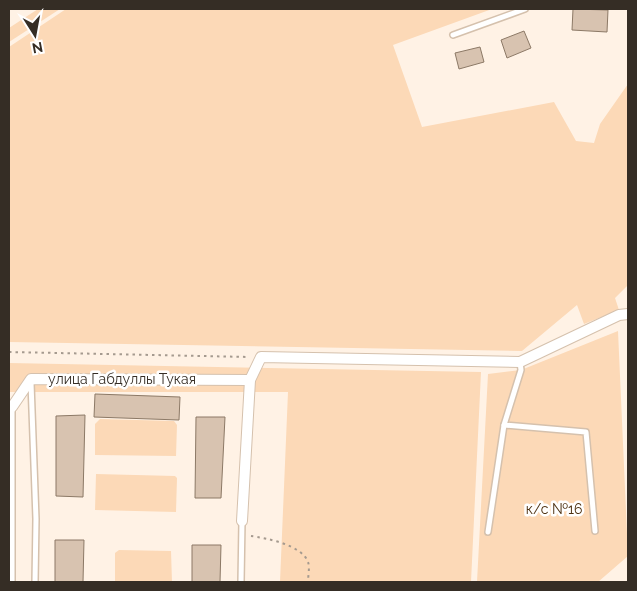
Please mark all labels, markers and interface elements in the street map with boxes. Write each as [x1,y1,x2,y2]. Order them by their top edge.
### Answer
north arrow [10,10,60,60]
text: N [31,39,44,57]
street label: улица Габдуллы Тукая [48,371,196,387]
park label: к/с №16 [526,501,582,517]

